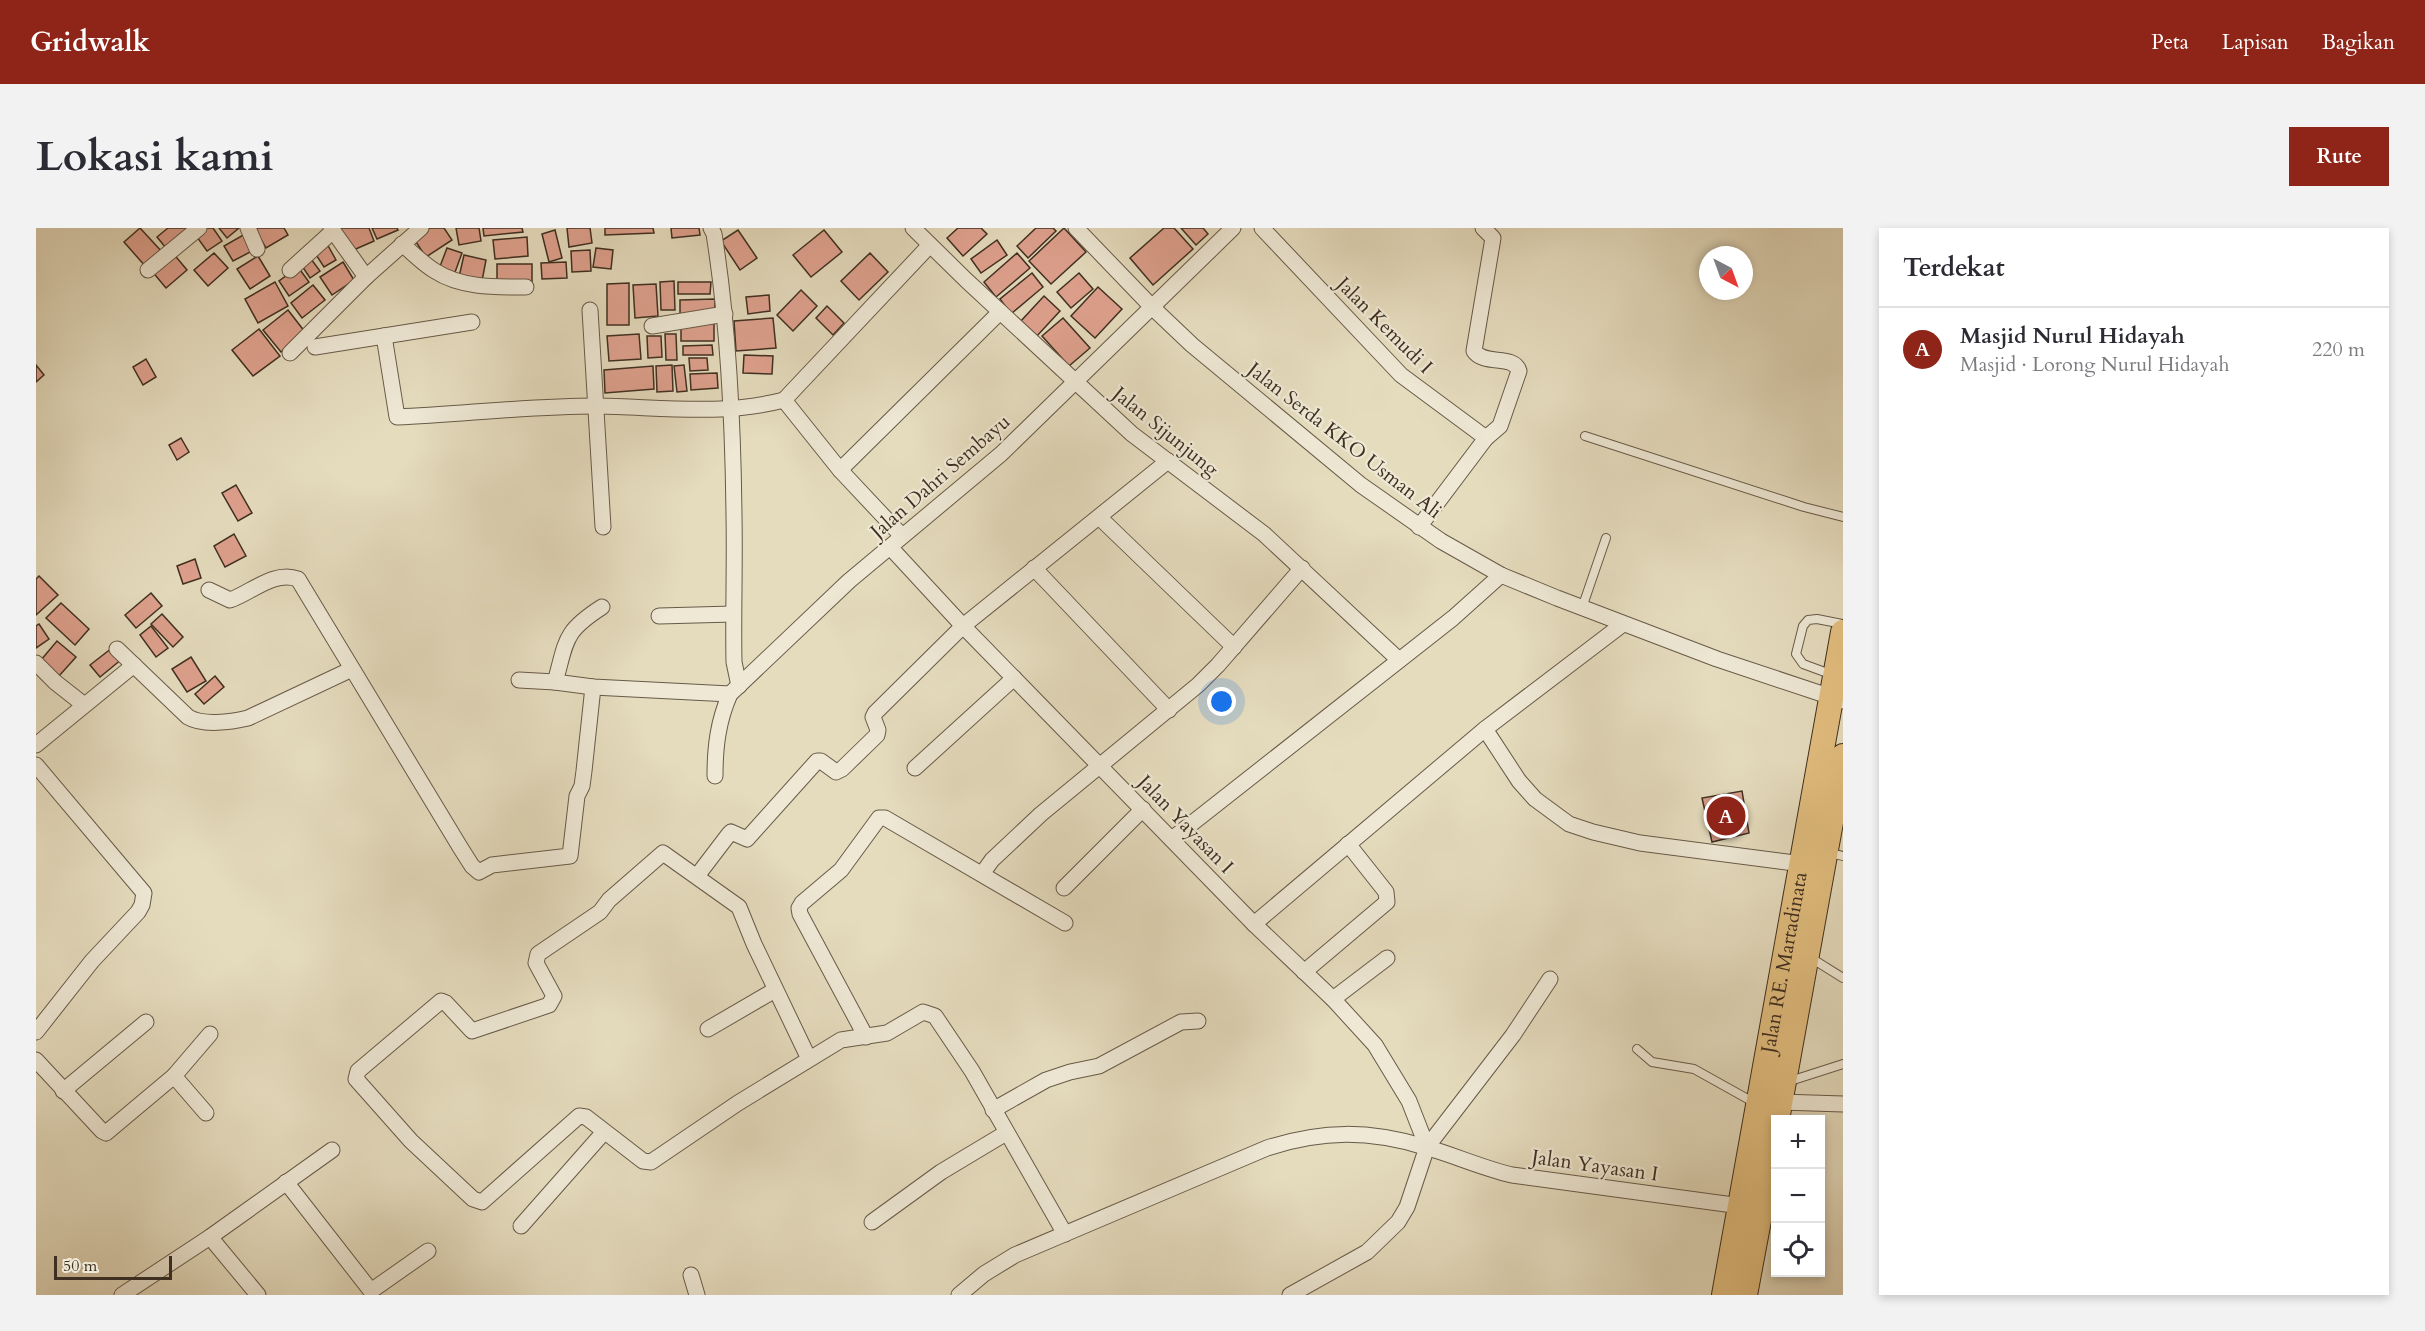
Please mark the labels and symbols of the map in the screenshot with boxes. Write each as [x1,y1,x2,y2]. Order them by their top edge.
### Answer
north arrow [1699,246,1753,300]
street label: Jalan Kemudi I [1328,269,1439,380]
street label: Jalan Serda KKO Usman Ali [1240,354,1448,525]
street label: Jalan Sijunjung [1105,379,1225,483]
street label: Jalan Dahri Sembayu [862,408,1016,547]
your location [1207,687,1236,716]
street label: Jalan Yayasan I [1130,767,1240,880]
pin: A [1706,794,1746,838]
street label: Jalan RE. Martadinata [1754,869,1814,1058]
street label: Jalan Yayasan I [1527,1143,1660,1188]
scale bar [54,1253,172,1280]

